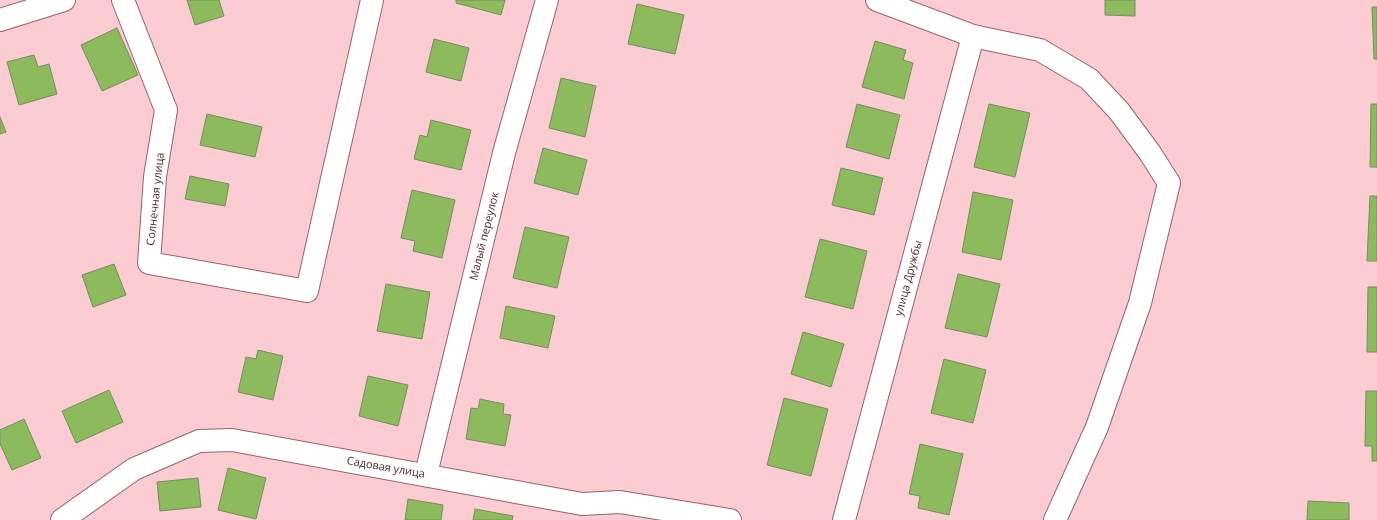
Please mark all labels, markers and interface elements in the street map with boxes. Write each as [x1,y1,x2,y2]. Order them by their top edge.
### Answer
street label: Солнечная улица [142,152,167,246]
street label: Малый переулок [465,190,502,282]
street label: улица Дружбы [890,238,925,317]
street label: Садовая улица [346,452,426,481]

